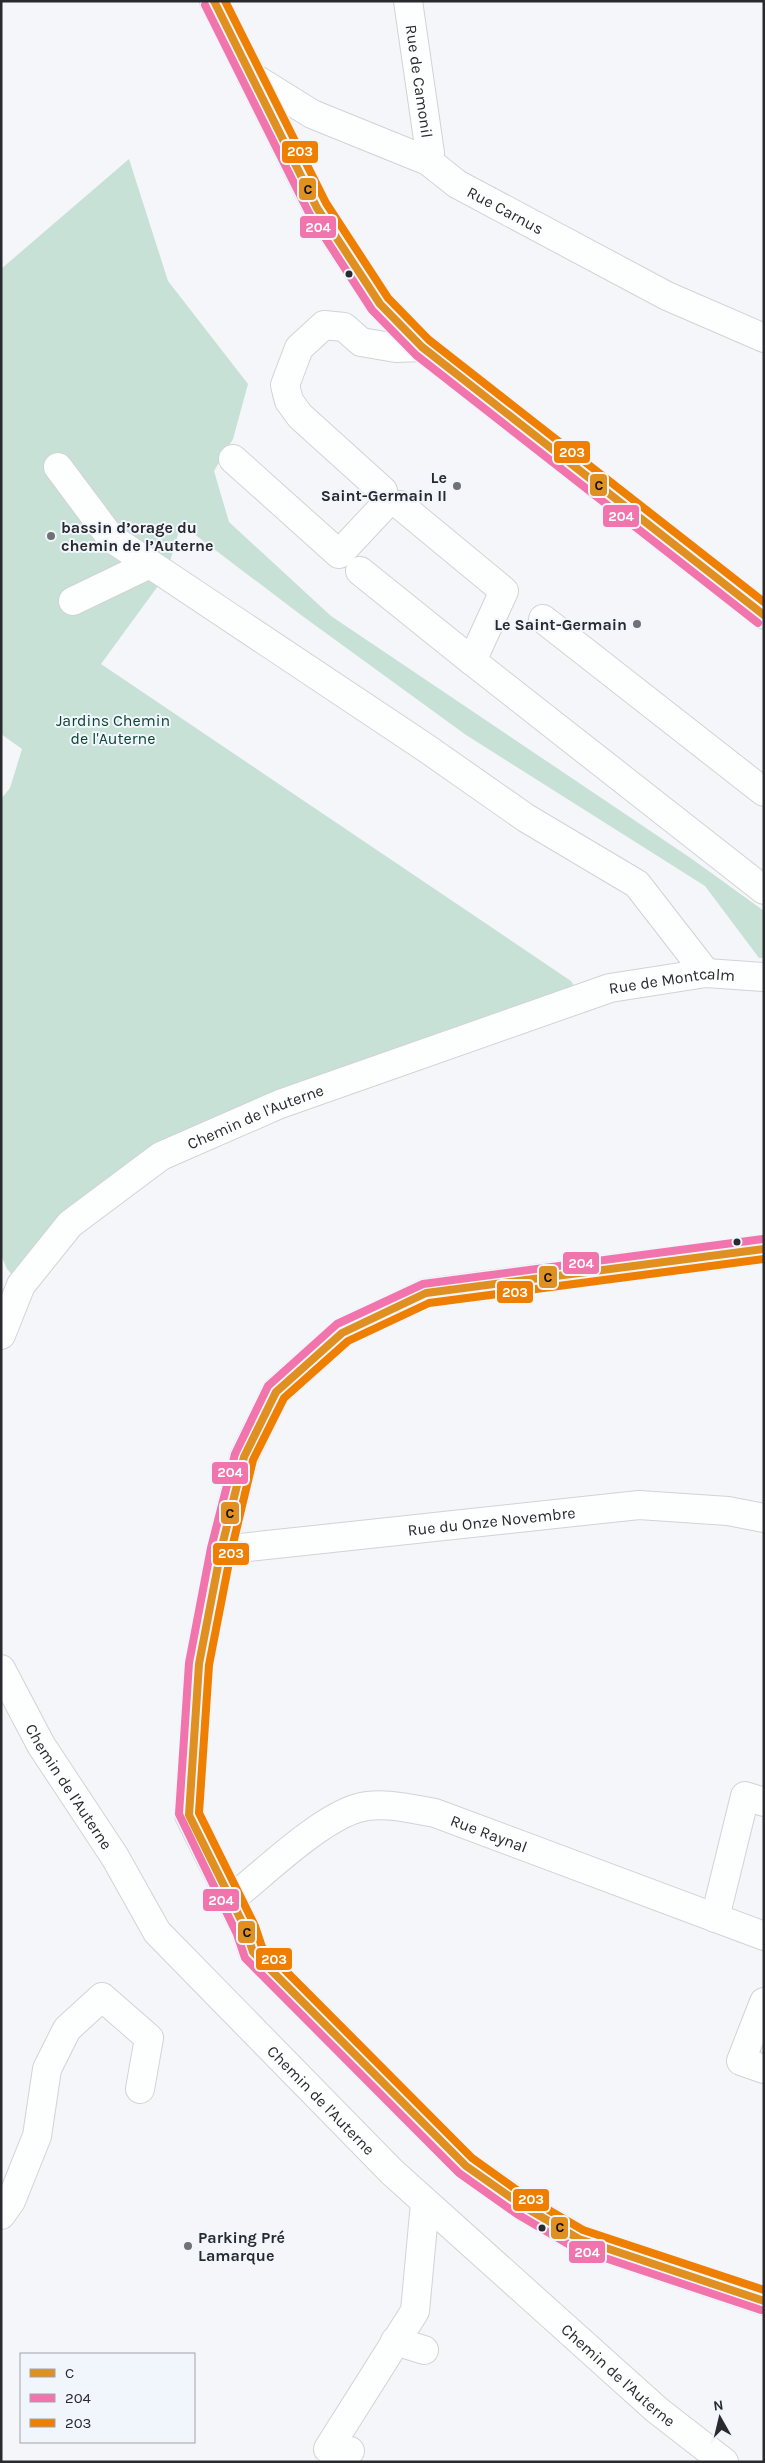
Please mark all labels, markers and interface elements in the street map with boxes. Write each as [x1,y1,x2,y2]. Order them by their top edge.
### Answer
street label: Rue de Camonil [402,23,437,139]
line badge: 203 [281,140,319,164]
text: 203 [287,143,313,160]
line badge: C [298,177,317,201]
text: C [304,181,313,198]
street label: Rue Carnus [464,182,547,238]
line badge: 204 [299,215,337,239]
text: 204 [305,219,331,236]
unlabelled marker [344,269,354,279]
line badge: 203 [553,440,591,464]
text: 203 [559,444,585,461]
place label: Le Saint-Germain II [321,468,447,505]
line badge: C [589,473,608,497]
text: C [595,477,604,494]
marker: Le Saint-Germain II [451,480,463,492]
line badge: 204 [602,504,640,528]
text: 204 [608,508,634,525]
place label: bassin d’orage du chemin de l’Auterne [61,518,214,555]
marker: bassin d’orage du chemin de l’Auterne [45,530,57,542]
place label: Le Saint-Germain [494,615,627,634]
marker: Le Saint-Germain [631,618,643,630]
park label: Jardins Chemin de l'Auterne [56,711,170,748]
street label: Rue de Montcalm [607,963,736,998]
street label: Chemin de l'Auterne [184,1080,326,1153]
unlabelled marker [732,1237,742,1247]
line badge: 204 [562,1251,600,1275]
text: 204 [568,1255,594,1272]
line badge: C [538,1265,558,1289]
text: C [544,1269,553,1286]
line badge: 203 [496,1280,534,1304]
text: 203 [502,1284,528,1301]
line badge: 204 [211,1461,249,1485]
text: 204 [217,1464,243,1481]
line badge: C [220,1501,240,1525]
street label: Rue du Onze Novembre [407,1502,576,1539]
text: C [226,1505,235,1522]
line badge: 203 [212,1542,250,1566]
text: 203 [218,1545,244,1562]
street label: Chemin de l'Auterne [22,1720,117,1853]
street label: Rue Raynal [448,1810,530,1856]
line badge: 204 [202,1888,240,1912]
text: 204 [208,1892,234,1909]
line badge: C [237,1920,256,1944]
text: C [243,1924,252,1941]
line badge: 203 [255,1947,293,1971]
text: 203 [261,1951,287,1968]
street label: Chemin de l'Auterne [264,2041,379,2159]
line badge: 203 [512,2188,550,2212]
text: 203 [518,2191,544,2208]
line badge: C [550,2216,569,2240]
text: C [556,2219,565,2236]
unlabelled marker [537,2223,547,2233]
place label: Parking Pré Lamarque [198,2228,285,2265]
marker: Parking Pré Lamarque [182,2240,194,2252]
line badge: 204 [568,2240,606,2264]
text: 204 [574,2244,600,2261]
street label: Chemin de l'Auterne [558,2319,679,2430]
legend [20,2353,195,2443]
text: C [65,2364,74,2382]
text: 204 [65,2389,92,2407]
north arrow [695,2393,745,2443]
text: N [712,2397,724,2415]
text: 203 [65,2414,91,2432]

